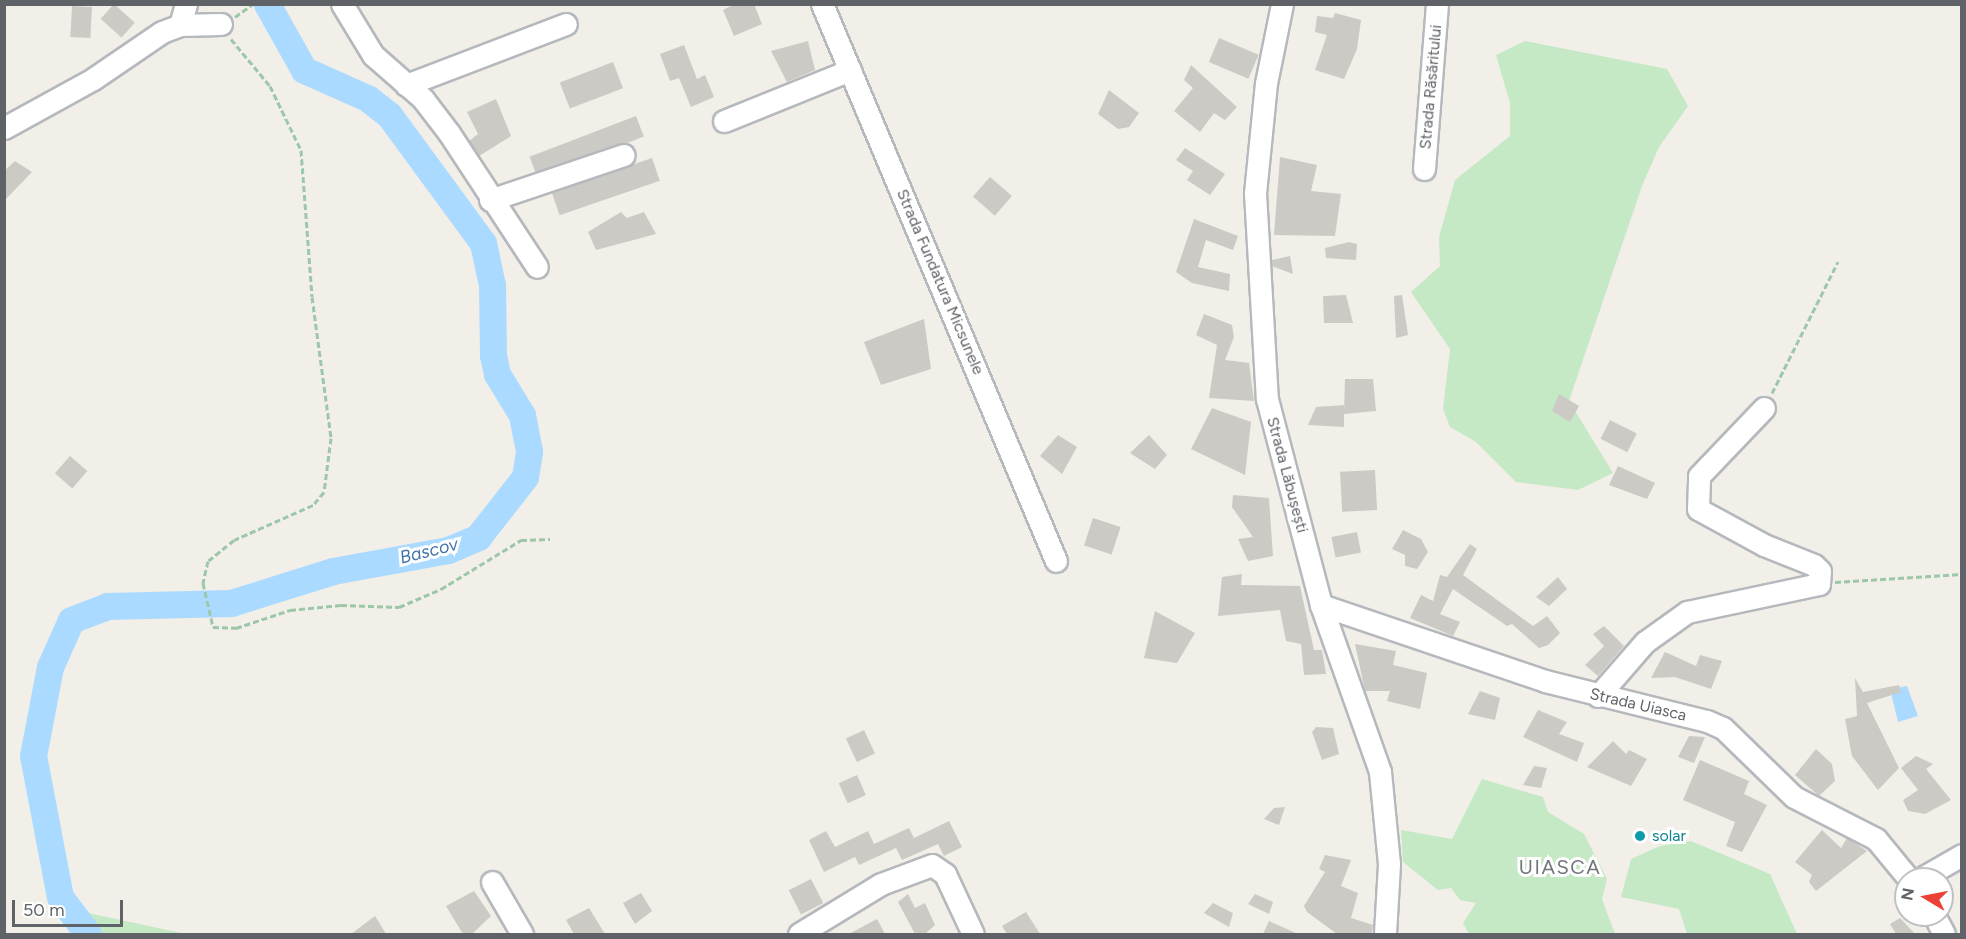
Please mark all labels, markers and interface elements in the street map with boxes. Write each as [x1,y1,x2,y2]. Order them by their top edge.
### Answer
street label: Strada Răsăritului [1416,24,1446,150]
street label: Strada Fundatura Micsunele [892,186,988,378]
street label: Strada Lăbușești [1262,415,1312,535]
water label: Bascov [398,533,460,569]
street label: Strada Uiasca [1588,685,1688,725]
place label: solar [1652,826,1686,846]
marker: solar [1633,829,1647,843]
district label: UIASCA [1519,855,1601,879]
north arrow [1894,867,1954,927]
text: N [1897,886,1918,902]
scale bar [15,888,126,926]
text: 50 m [23,899,65,921]

